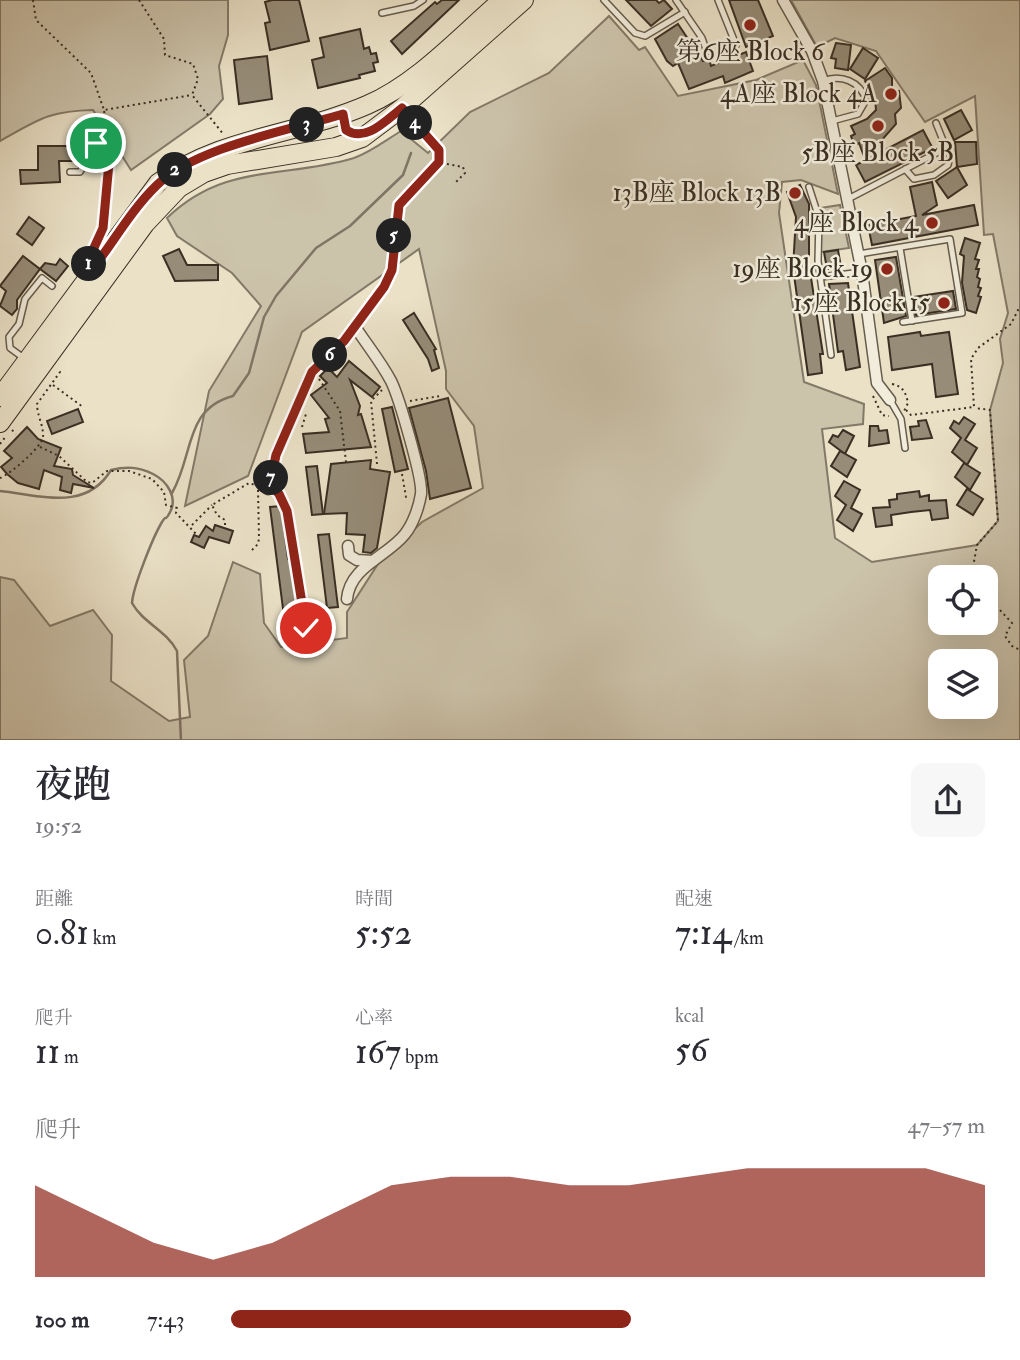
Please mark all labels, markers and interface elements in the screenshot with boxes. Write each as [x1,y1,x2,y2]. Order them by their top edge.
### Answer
marker: 第6座 Block 6 [742,17,758,33]
place label: 第6座 Block 6 [676,36,826,68]
place label: 4A座 Block 4A [720,78,877,110]
marker: 4A座 Block 4A [883,86,899,102]
pin: 4 [398,106,432,140]
pin: 3 [290,108,324,142]
text: 4 [409,110,420,134]
text: 3 [303,112,310,136]
pin [66,113,126,173]
marker: 5B座 Block 5B [870,118,886,134]
icon: arrive [77,124,115,162]
place label: 5B座 Block 5B [802,137,954,169]
pin: 2 [158,152,192,188]
text: 2 [170,157,179,181]
place label: 13B座 Block 13B [613,177,781,209]
marker: 13B座 Block 13B [787,185,803,201]
place label: 4座 Block 4 [794,207,919,239]
marker: 4座 Block 4 [924,215,940,231]
pin: 5 [376,218,412,254]
text: 5 [389,223,398,247]
pin: 1 [72,246,106,282]
text: 1 [85,251,92,275]
place label: 19座 Block 19 [732,253,873,285]
marker: 19座 Block 19 [879,261,895,277]
place label: 15座 Block 15 [793,287,931,319]
marker: 15座 Block 15 [936,295,952,311]
pin: 6 [312,338,348,372]
text: 6 [325,342,334,366]
pin: 7 [254,461,288,496]
text: 7 [266,465,275,489]
map controls [928,565,998,719]
button: locate [928,565,998,635]
pin [276,598,336,658]
icon: check [287,609,325,647]
button: layers [928,649,998,719]
text: 夜跑 [35,761,111,809]
button: share [911,763,985,837]
text: 19:52 [35,811,82,840]
text: 距離 [35,887,73,911]
text: 時間 [355,887,393,911]
text: 配速 [675,887,713,911]
text: 0.81 [35,911,89,955]
text: 5:52 [355,911,412,955]
text: 7:14 [675,911,731,955]
text: km [89,926,116,950]
text: /km [731,926,764,950]
text: kcal [675,1004,704,1028]
text: 爬升 [35,1006,73,1030]
text: 心率 [355,1006,393,1030]
text: 56 [675,1028,708,1072]
text: 11 [35,1030,60,1074]
text: 167 [355,1030,401,1074]
text: m [60,1045,79,1069]
text: bpm [401,1045,439,1069]
text: 47–57 m [908,1111,985,1140]
text: 爬升 [35,1115,81,1144]
text: 100 m [35,1305,89,1334]
text: 7:43 [147,1305,184,1334]

